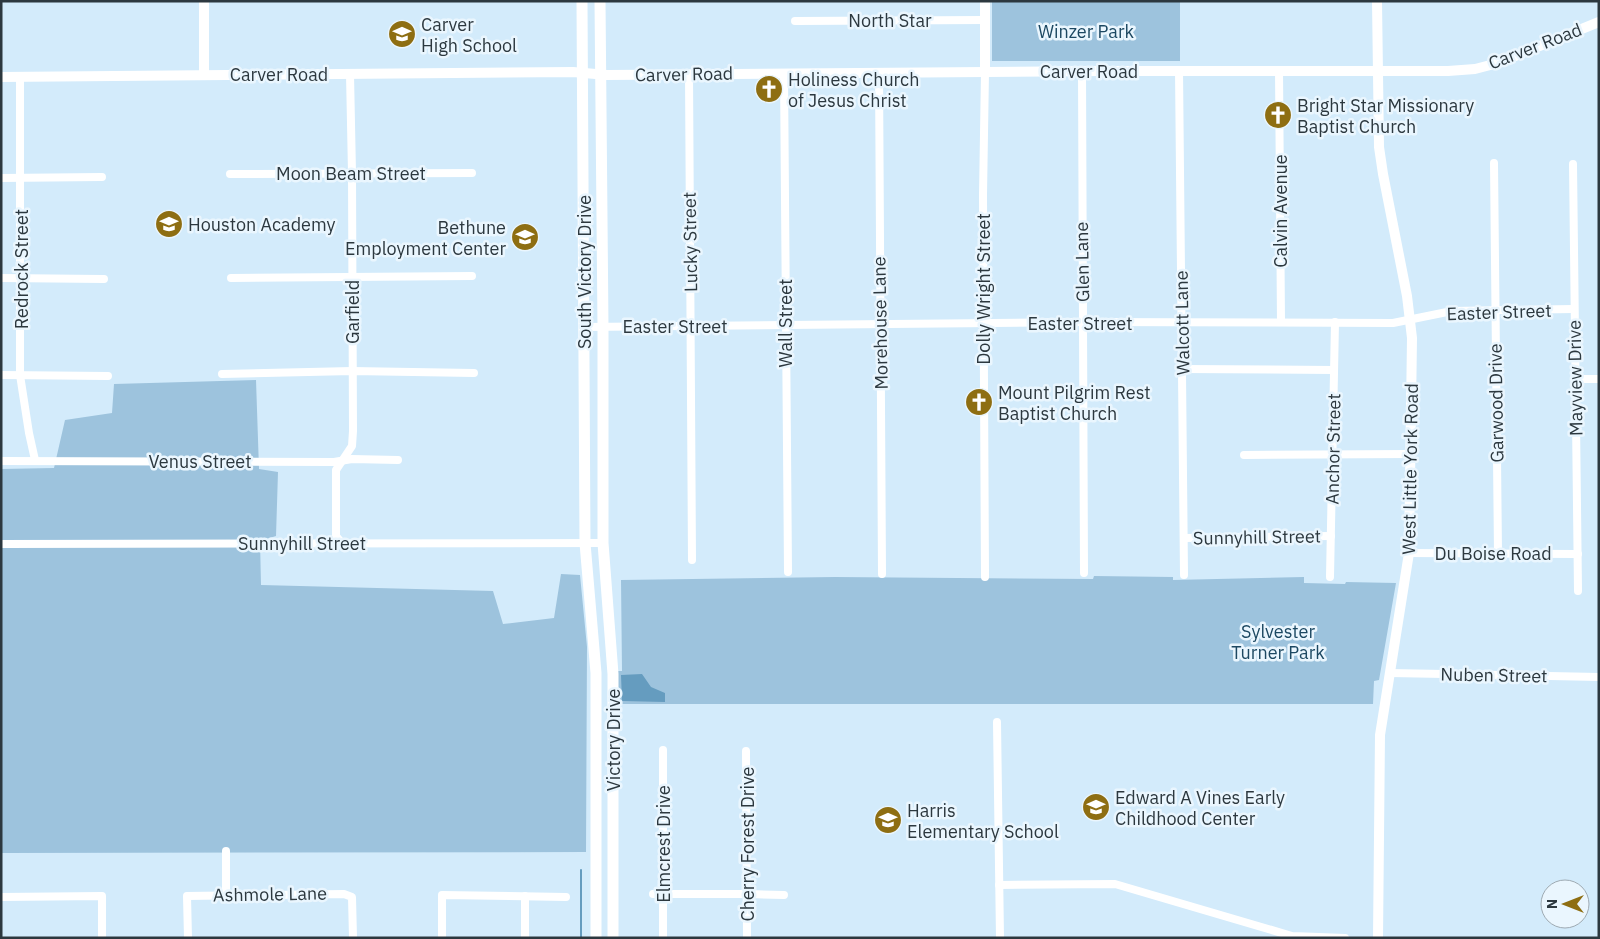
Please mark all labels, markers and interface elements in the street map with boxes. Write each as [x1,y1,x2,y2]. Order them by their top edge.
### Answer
street label: North Star [848,9,932,32]
place label: Carver High School [421,13,517,57]
street label: Carver Road [1485,18,1585,74]
school or university icon: Carver High School [387,19,417,49]
park label: Winzer Park [1038,20,1135,43]
street label: Carver Road [1040,60,1138,83]
street label: Carver Road [635,62,733,86]
street label: Carver Road [230,63,328,86]
place label: Holiness Church of Jesus Christ [788,68,919,112]
church icon: Holiness Church of Jesus Christ [754,74,784,104]
place label: Bright Star Missionary Baptist Church [1297,94,1474,138]
church icon: Bright Star Missionary Baptist Church [1263,100,1293,130]
street label: Calvin Avenue [1269,154,1292,268]
street label: Moon Beam Street [276,162,426,185]
street label: Lucky Street [678,192,702,292]
street label: South Victory Drive [573,195,596,349]
street label: Redrock Street [10,209,33,329]
school or university icon: Houston Academy [154,209,184,239]
place label: Houston Academy [188,213,336,236]
street label: Dolly Wright Street [972,213,995,365]
place label: Bethune Employment Center [345,216,506,260]
street label: Glen Lane [1070,221,1094,302]
school or university icon: Bethune Employment Center [510,222,540,252]
street label: Morehouse Lane [867,256,893,390]
street label: Walcott Lane [1170,270,1194,376]
street label: Wall Street [774,279,797,367]
street label: Garfield [341,280,364,344]
street label: Easter Street [1446,299,1552,325]
street label: Easter Street [1027,312,1133,335]
street label: Easter Street [622,315,728,338]
street label: Mayview Drive [1562,320,1588,436]
street label: Garwood Drive [1483,343,1509,463]
place label: Mount Pilgrim Rest Baptist Church [998,381,1151,425]
street label: West Little York Road [1397,383,1423,555]
church icon: Mount Pilgrim Rest Baptist Church [964,387,994,417]
street label: Anchor Street [1321,393,1345,505]
street label: Venus Street [148,450,252,473]
street label: Sunnyhill Street [1193,524,1321,550]
street label: Sunnyhill Street [238,532,366,555]
street label: Du Boise Road [1434,542,1552,565]
park label: Sylvester Turner Park [1231,620,1325,664]
street label: Nuben Street [1440,663,1548,687]
street label: Victory Drive [602,689,625,791]
street label: Cherry Forest Drive [736,766,759,921]
street label: Elmcrest Drive [652,785,675,903]
place label: Edward A Vines Early Childhood Center [1115,786,1285,830]
school or university icon: Edward A Vines Early Childhood Center [1081,792,1111,822]
place label: Harris Elementary School [907,799,1059,843]
school or university icon: Harris Elementary School [873,805,903,835]
north arrow [1540,879,1590,929]
street label: Ashmole Lane [213,882,327,906]
text: N [1543,899,1561,909]

